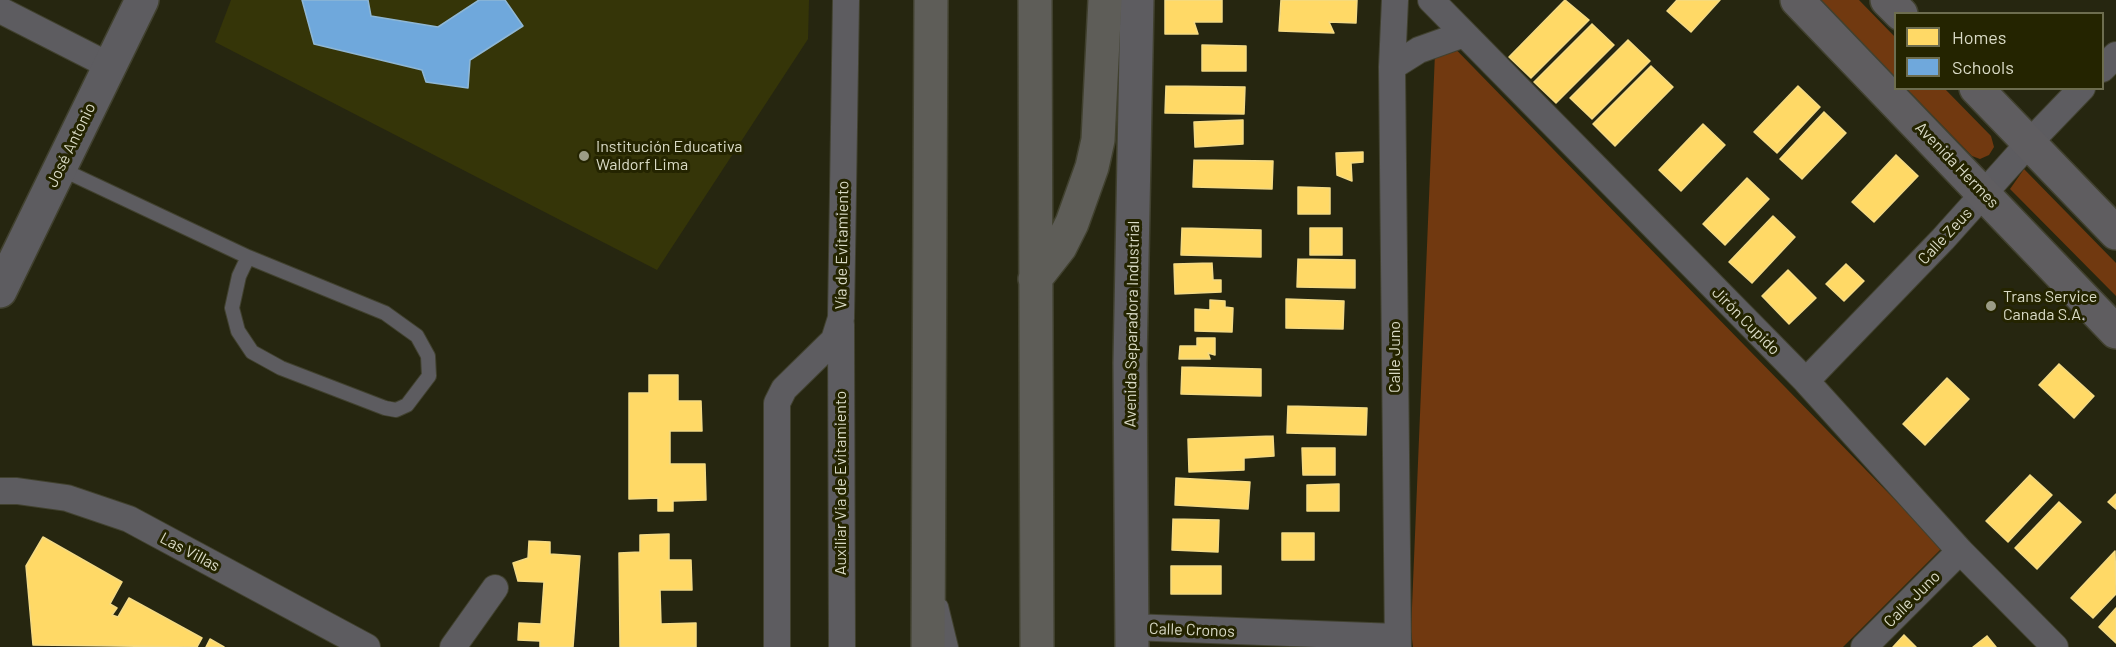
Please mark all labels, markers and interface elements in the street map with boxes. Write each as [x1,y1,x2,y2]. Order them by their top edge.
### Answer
legend [1894,12,2104,90]
text: Homes [1952,26,2006,48]
text: Schools [1952,56,2014,78]
street label: José Antonio [42,100,100,190]
street label: Avenida Hermes [1911,118,2003,212]
place label: Institución Educativa Waldorf Lima [596,137,742,175]
marker: Institución Educativa Waldorf Lima [577,149,591,163]
street label: Vía de Evitamiento [831,180,853,310]
street label: Calle Zeus [1914,204,1976,268]
street label: Avenida Separadora Industrial [1121,221,1143,427]
street label: Jirón Cupido [1708,283,1784,359]
place label: Trans Service Canada S.A. [2003,287,2097,325]
marker: Trans Service Canada S.A. [1984,299,1998,313]
street label: Calle Juno [1385,321,1405,393]
street label: Auxiliar Via de Evitamiento [831,391,851,575]
street label: Las Villas [157,528,223,576]
street label: Calle Juno [1880,567,1944,631]
street label: Calle Cronos [1149,619,1235,641]

